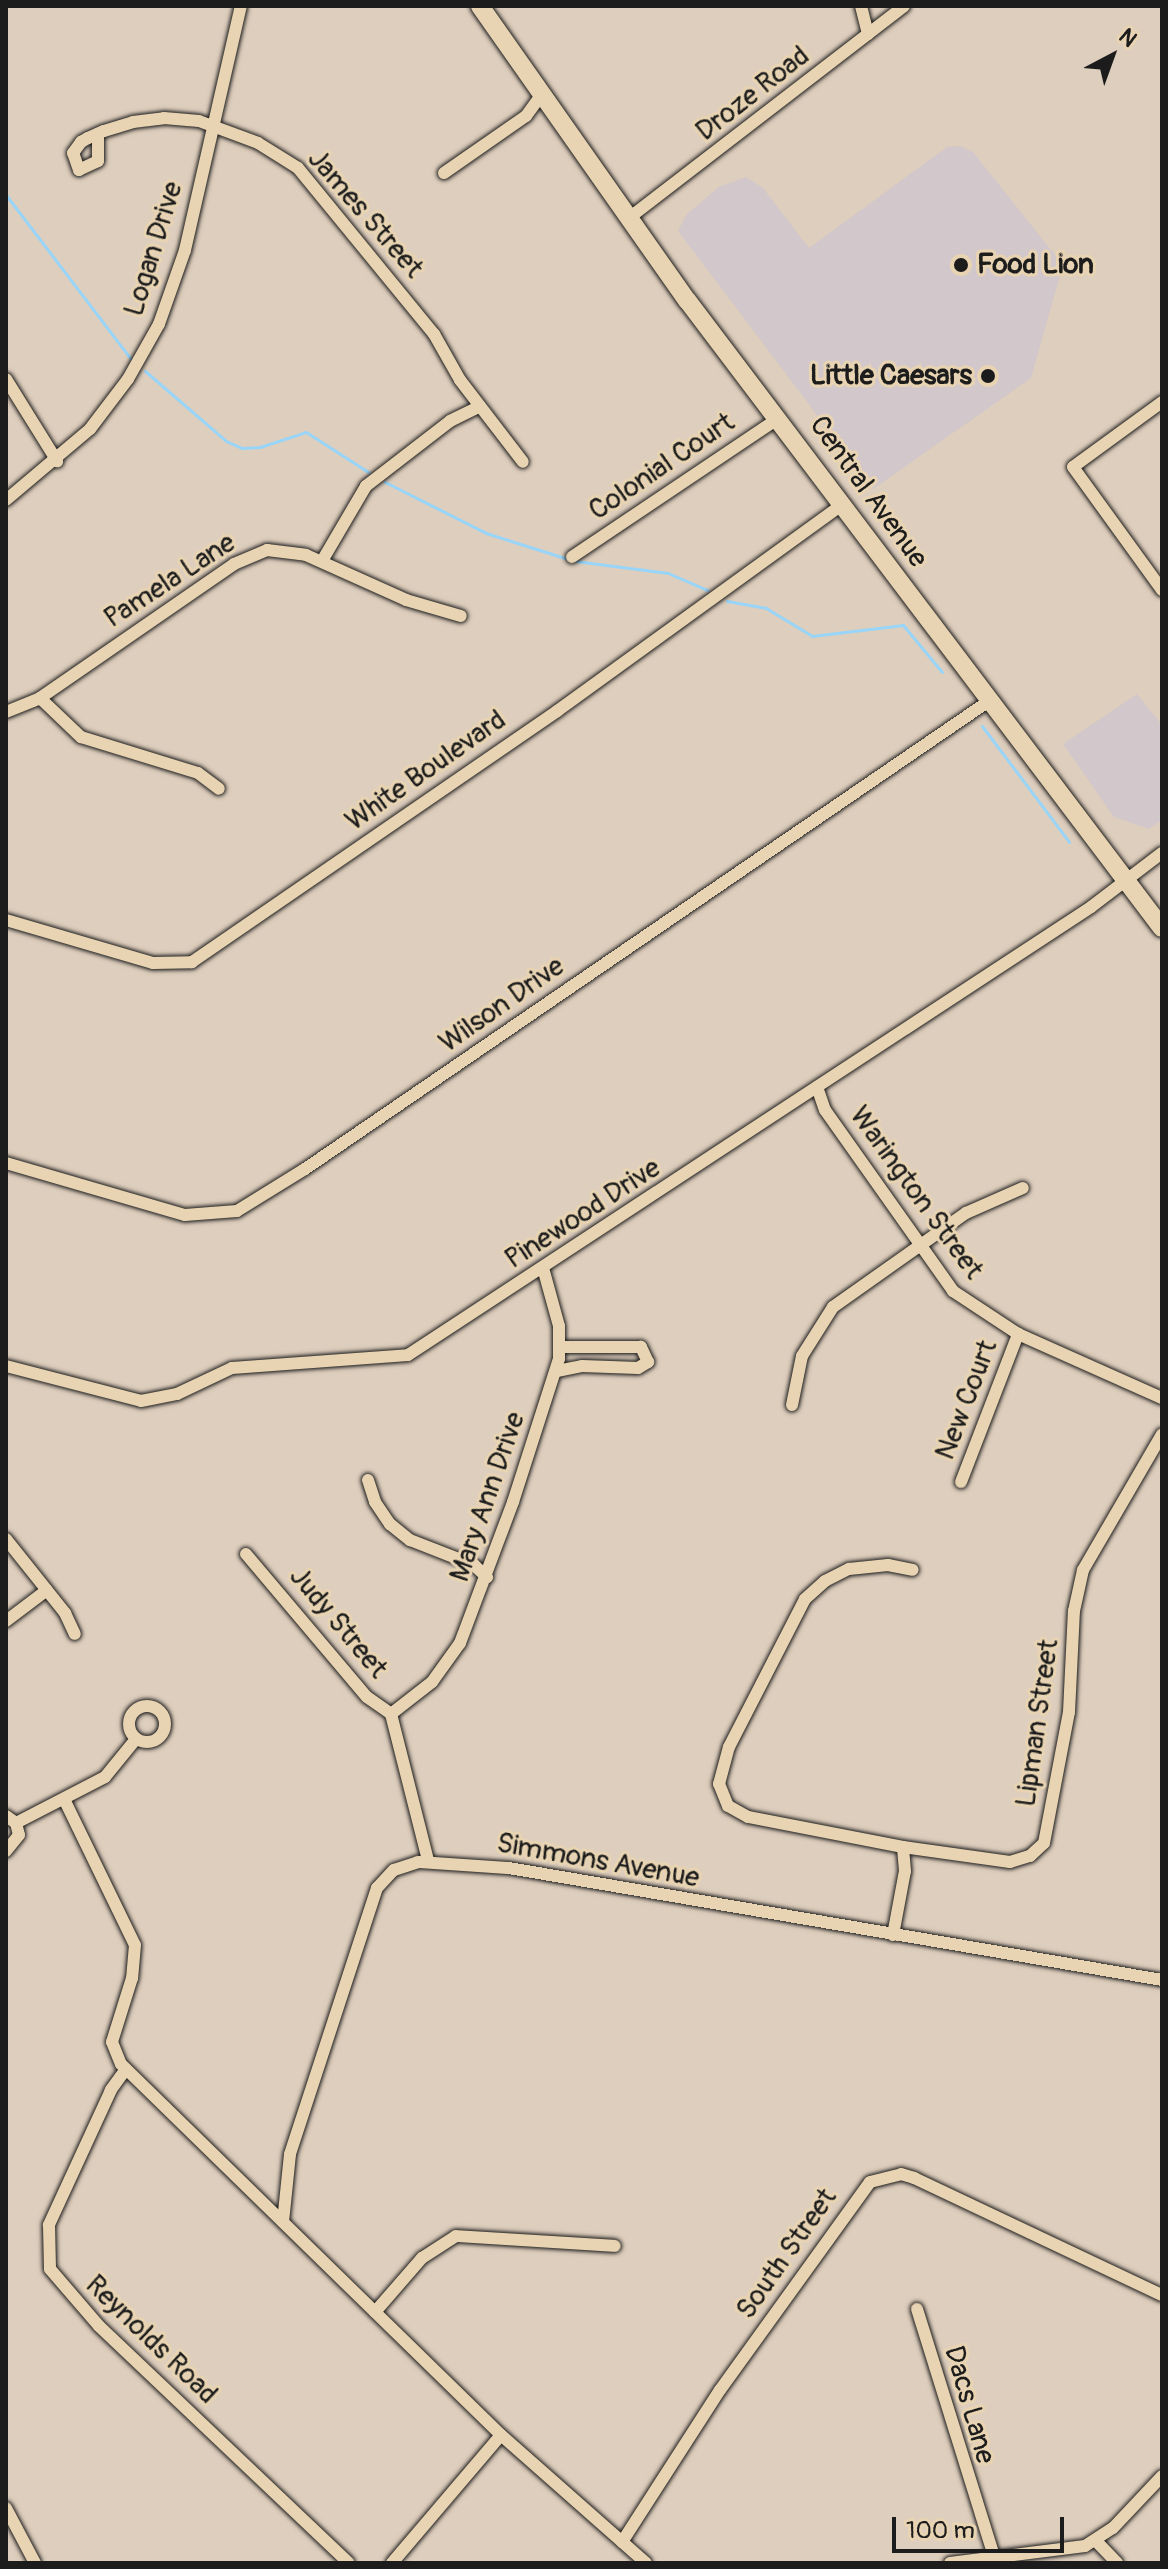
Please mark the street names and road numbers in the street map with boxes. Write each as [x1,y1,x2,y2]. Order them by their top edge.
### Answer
street label: Droze Road [690,39,816,149]
street label: James Street [300,143,430,285]
street label: Logan Drive [118,178,190,320]
street label: Colonial Court [583,406,741,528]
street label: Central Avenue [802,410,934,574]
street label: Pamela Lane [98,526,242,636]
street label: White Boulevard [339,703,513,839]
street label: Wilson Drive [433,950,571,1060]
street label: Warington Street [842,1100,990,1286]
street label: Pinewood Drive [499,1151,667,1277]
street label: New Court [929,1335,1005,1465]
street label: Mary Ann Drive [443,1408,533,1586]
street label: Judy Street [282,1560,394,1686]
street label: Lipman Street [1010,1637,1066,1809]
street label: Simmons Avenue [494,1827,702,1895]
street label: South Street [730,2182,844,2326]
street label: Reynolds Road [78,2269,224,2411]
street label: Dacs Lane [936,2342,1002,2468]

